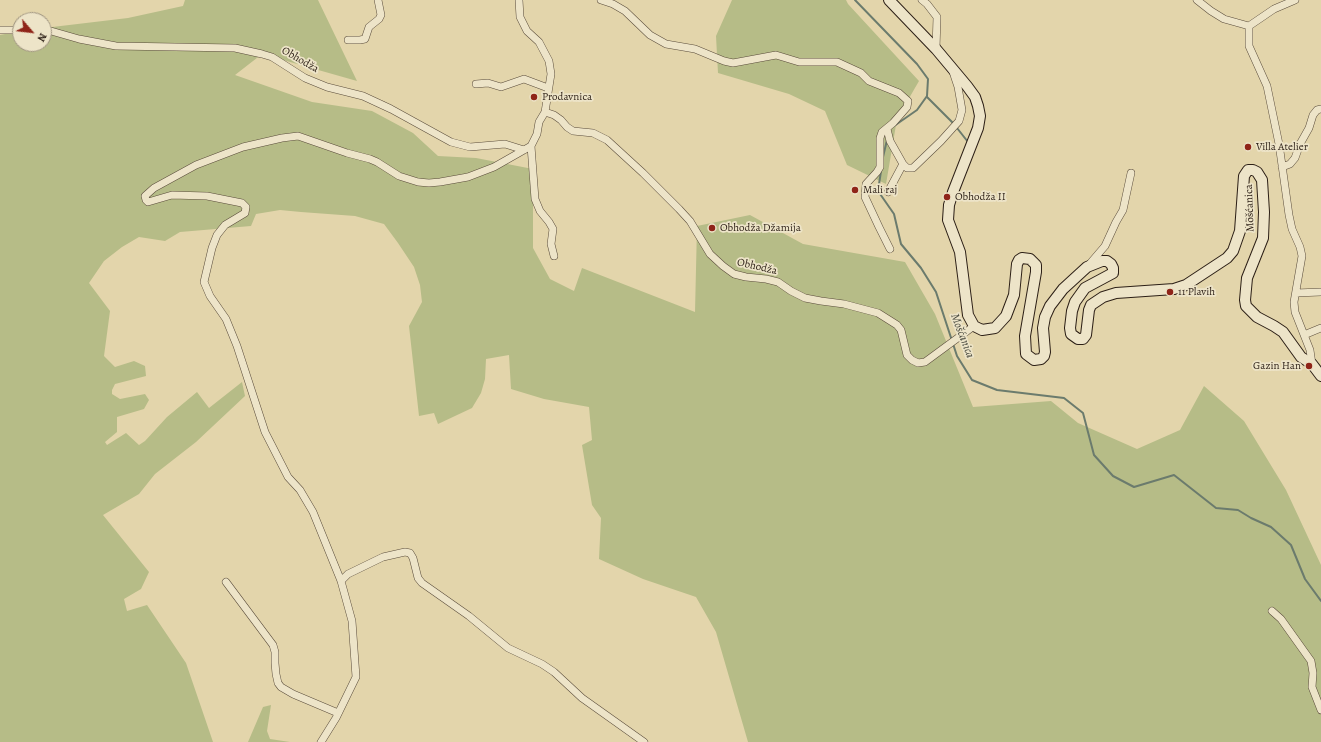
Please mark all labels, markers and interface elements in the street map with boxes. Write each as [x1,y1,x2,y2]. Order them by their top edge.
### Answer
north arrow [12,12,52,52]
text: N [34,30,51,44]
street label: Obhodža [279,44,321,76]
place label: Prodavnica [542,90,592,104]
marker: Prodavnica [529,92,539,102]
place label: Villa Atelier [1256,140,1308,154]
marker: Villa Atelier [1243,142,1253,152]
place label: Mali raj [863,183,897,197]
street label: Mošćanica [1243,184,1257,232]
marker: Mali raj [850,185,860,195]
place label: Obhodža II [955,190,1006,204]
marker: Obhodža II [942,192,952,202]
place label: Obhodža Džamija [720,221,801,235]
marker: Obhodža Džamija [707,223,717,233]
street label: Obhodža [736,256,778,278]
place label: 11 Plavih [1178,285,1215,299]
marker: 11 Plavih [1165,287,1175,297]
water label: Mošćanica [947,312,977,360]
place label: Gazin Han [1253,359,1301,373]
marker: Gazin Han [1304,361,1314,371]

